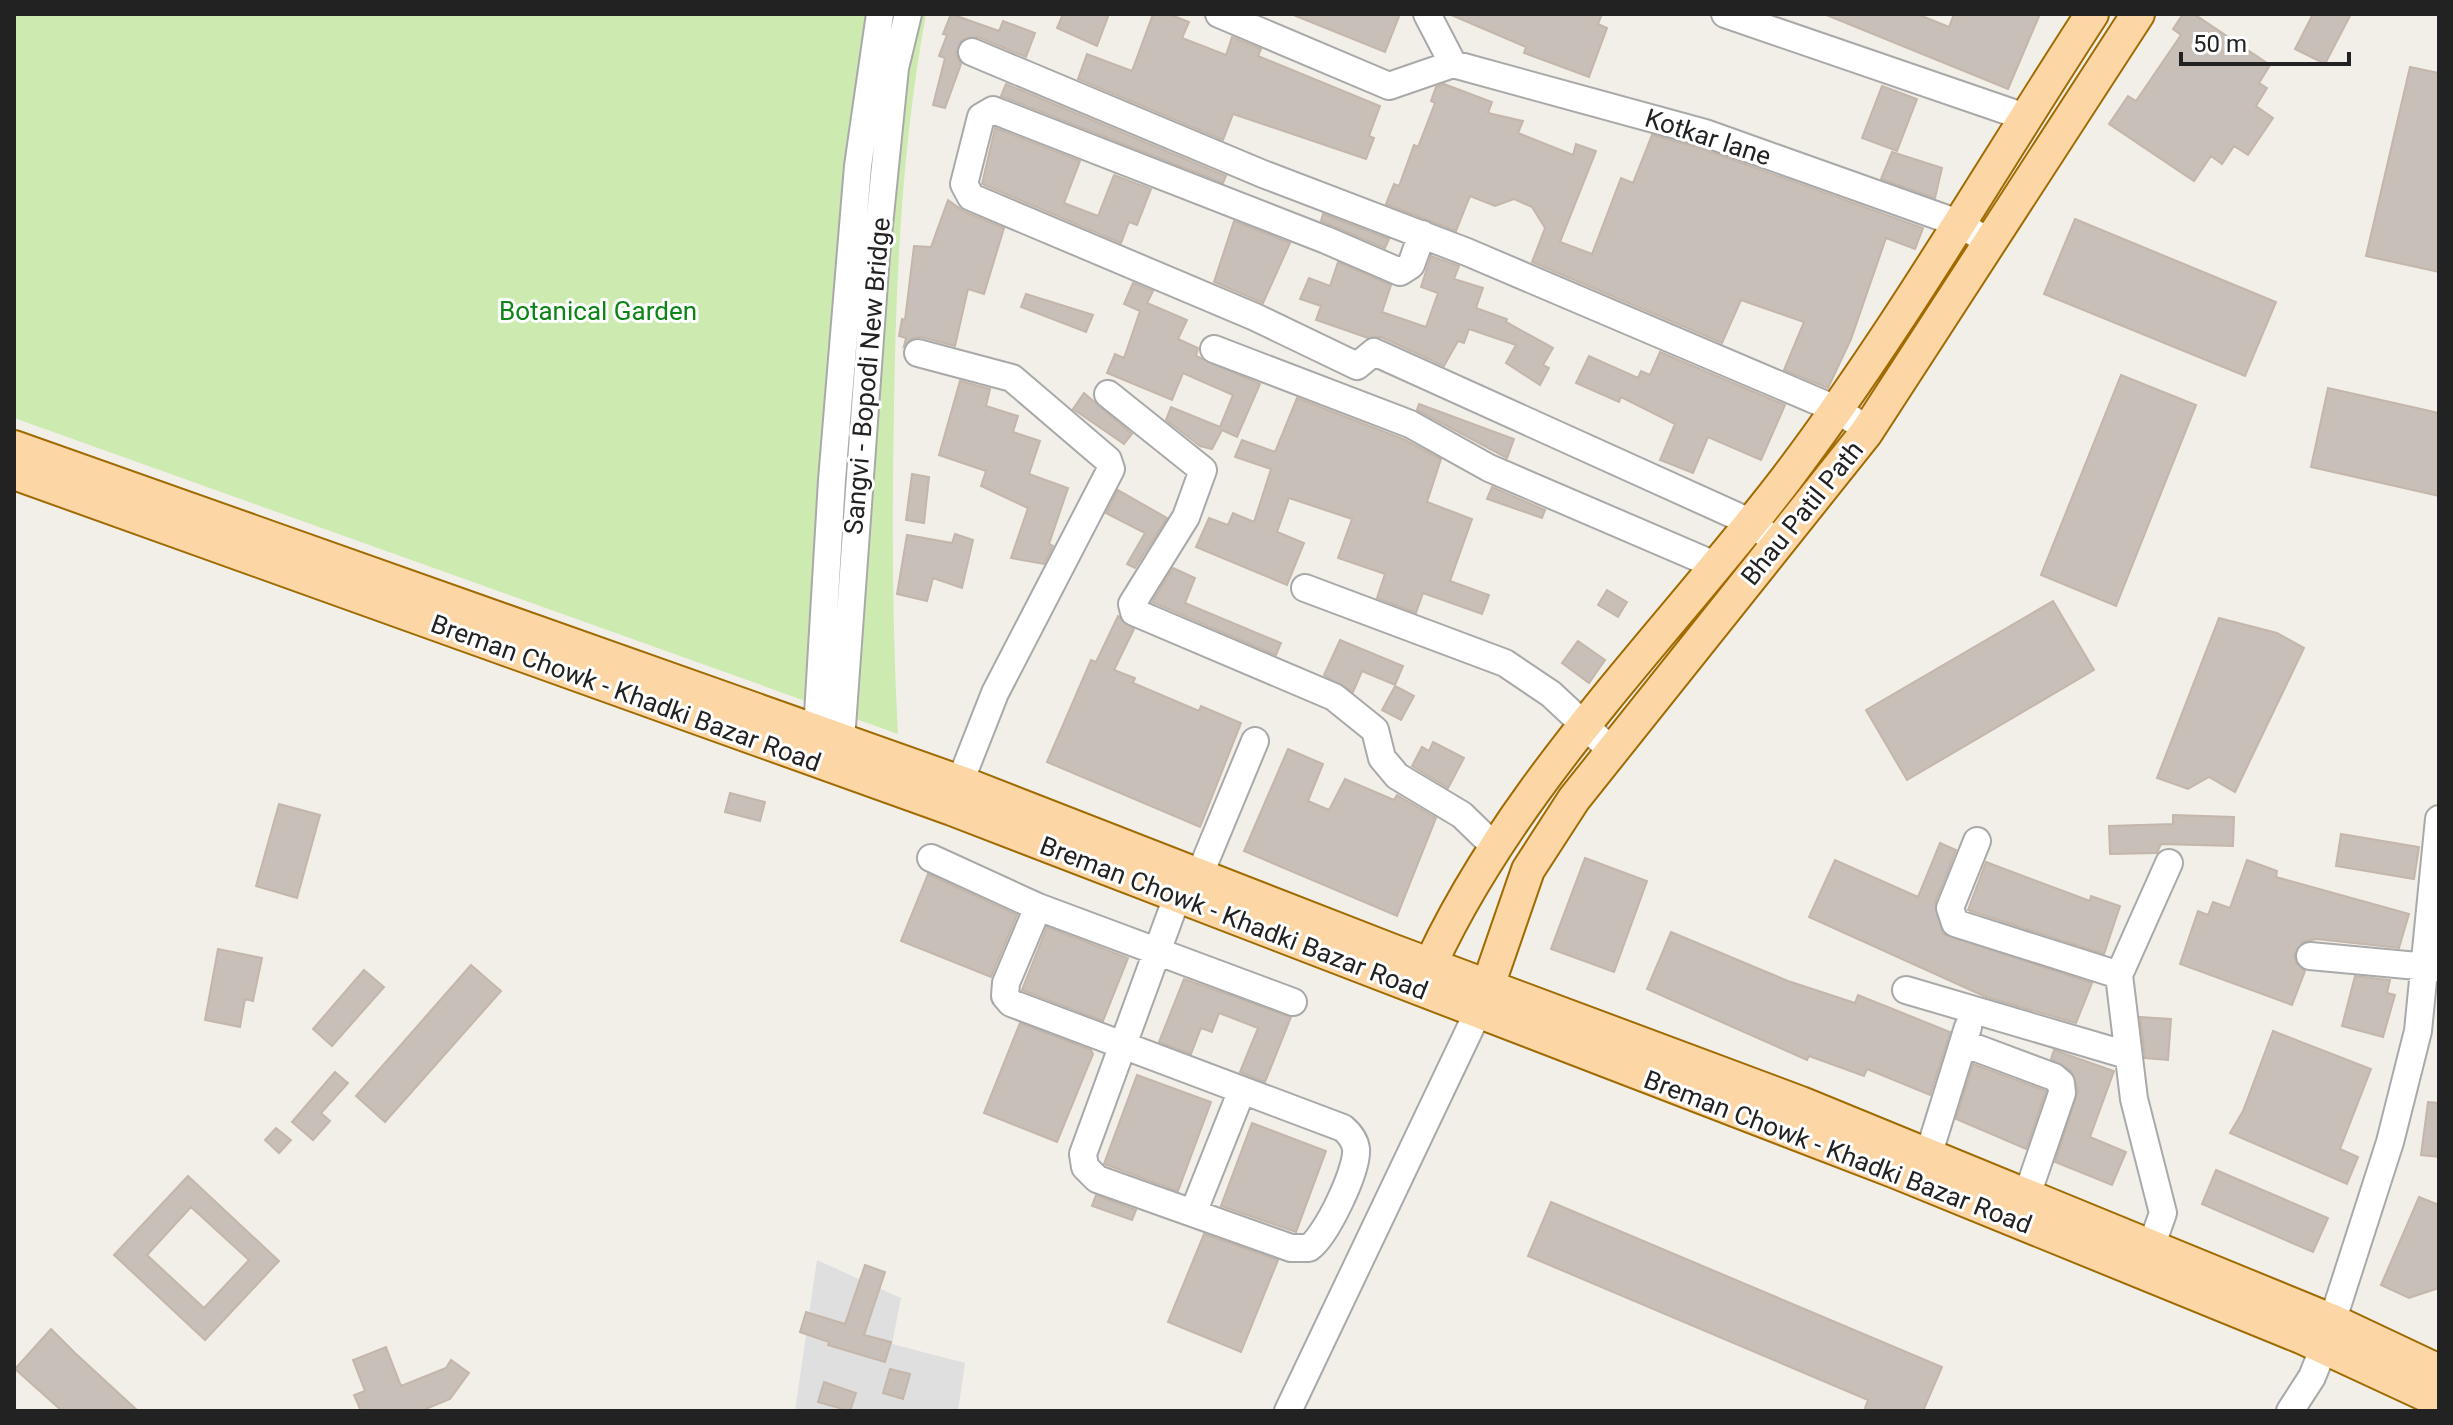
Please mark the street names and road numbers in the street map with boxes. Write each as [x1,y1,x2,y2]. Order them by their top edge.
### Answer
street label: Kotkar lane [1641,103,1775,171]
street label: Sangvi - Bopodi New Bridge [838,216,896,536]
street label: Bhau Patil Path [1735,435,1869,591]
street label: Breman Chowk - Khadki Bazar Road [427,608,825,778]
street label: Breman Chowk - Khadki Bazar Road [1036,830,1432,1006]
street label: Breman Chowk - Khadki Bazar Road [1640,1064,2036,1240]

